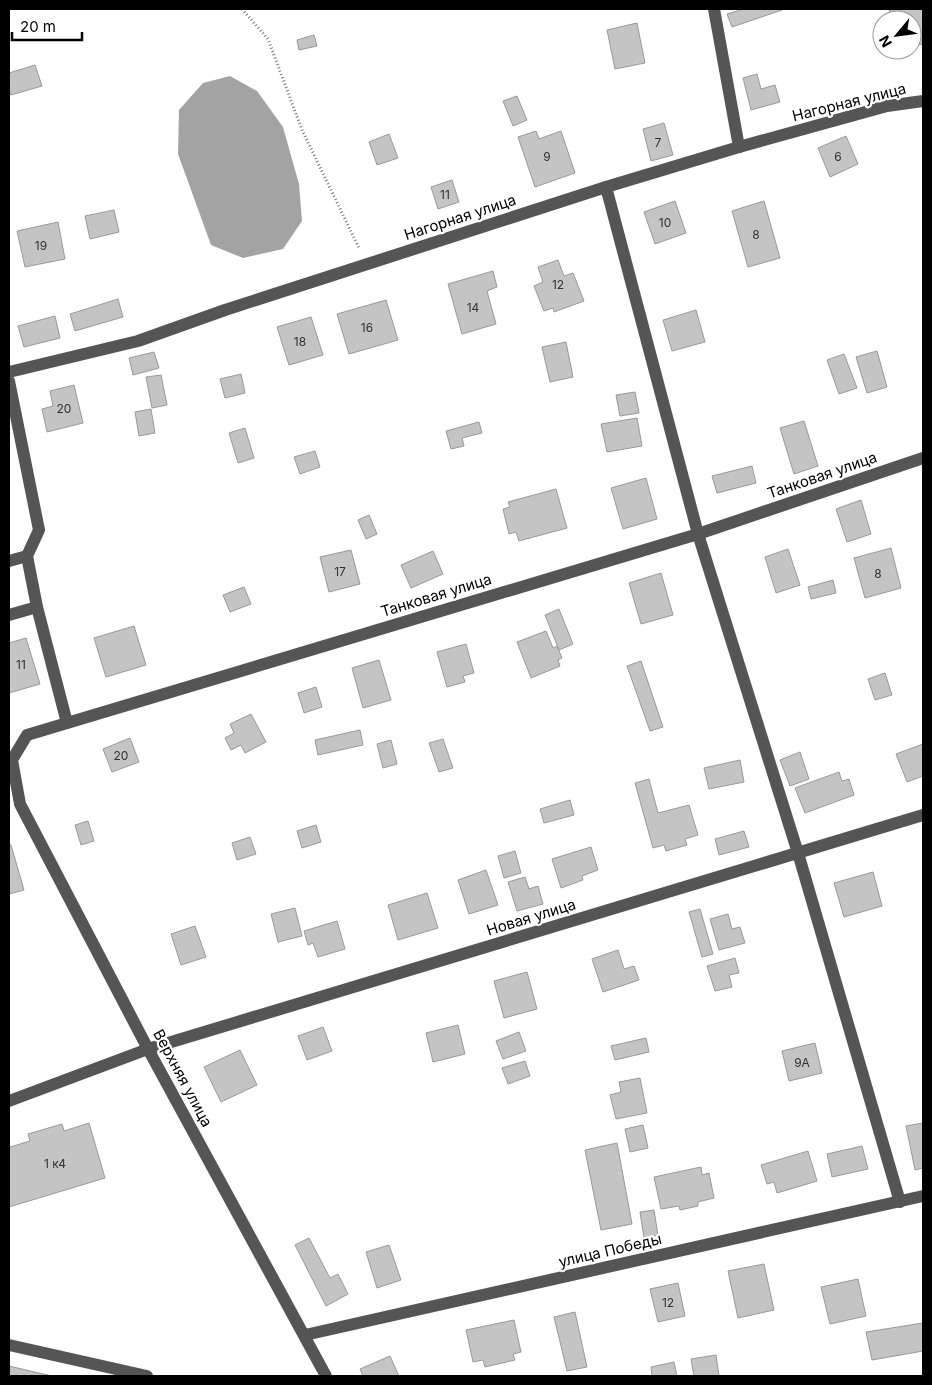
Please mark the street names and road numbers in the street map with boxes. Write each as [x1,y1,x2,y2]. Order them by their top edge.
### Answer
street label: Нагорная улица [790,79,908,125]
street label: Нагорная улица [402,190,518,244]
street label: Танковая улица [765,447,879,503]
street label: Танковая улица [378,569,494,621]
street label: Новая улица [484,894,578,940]
street label: Верхняя улица [149,1026,217,1130]
street label: улица Победы [557,1229,663,1271]

